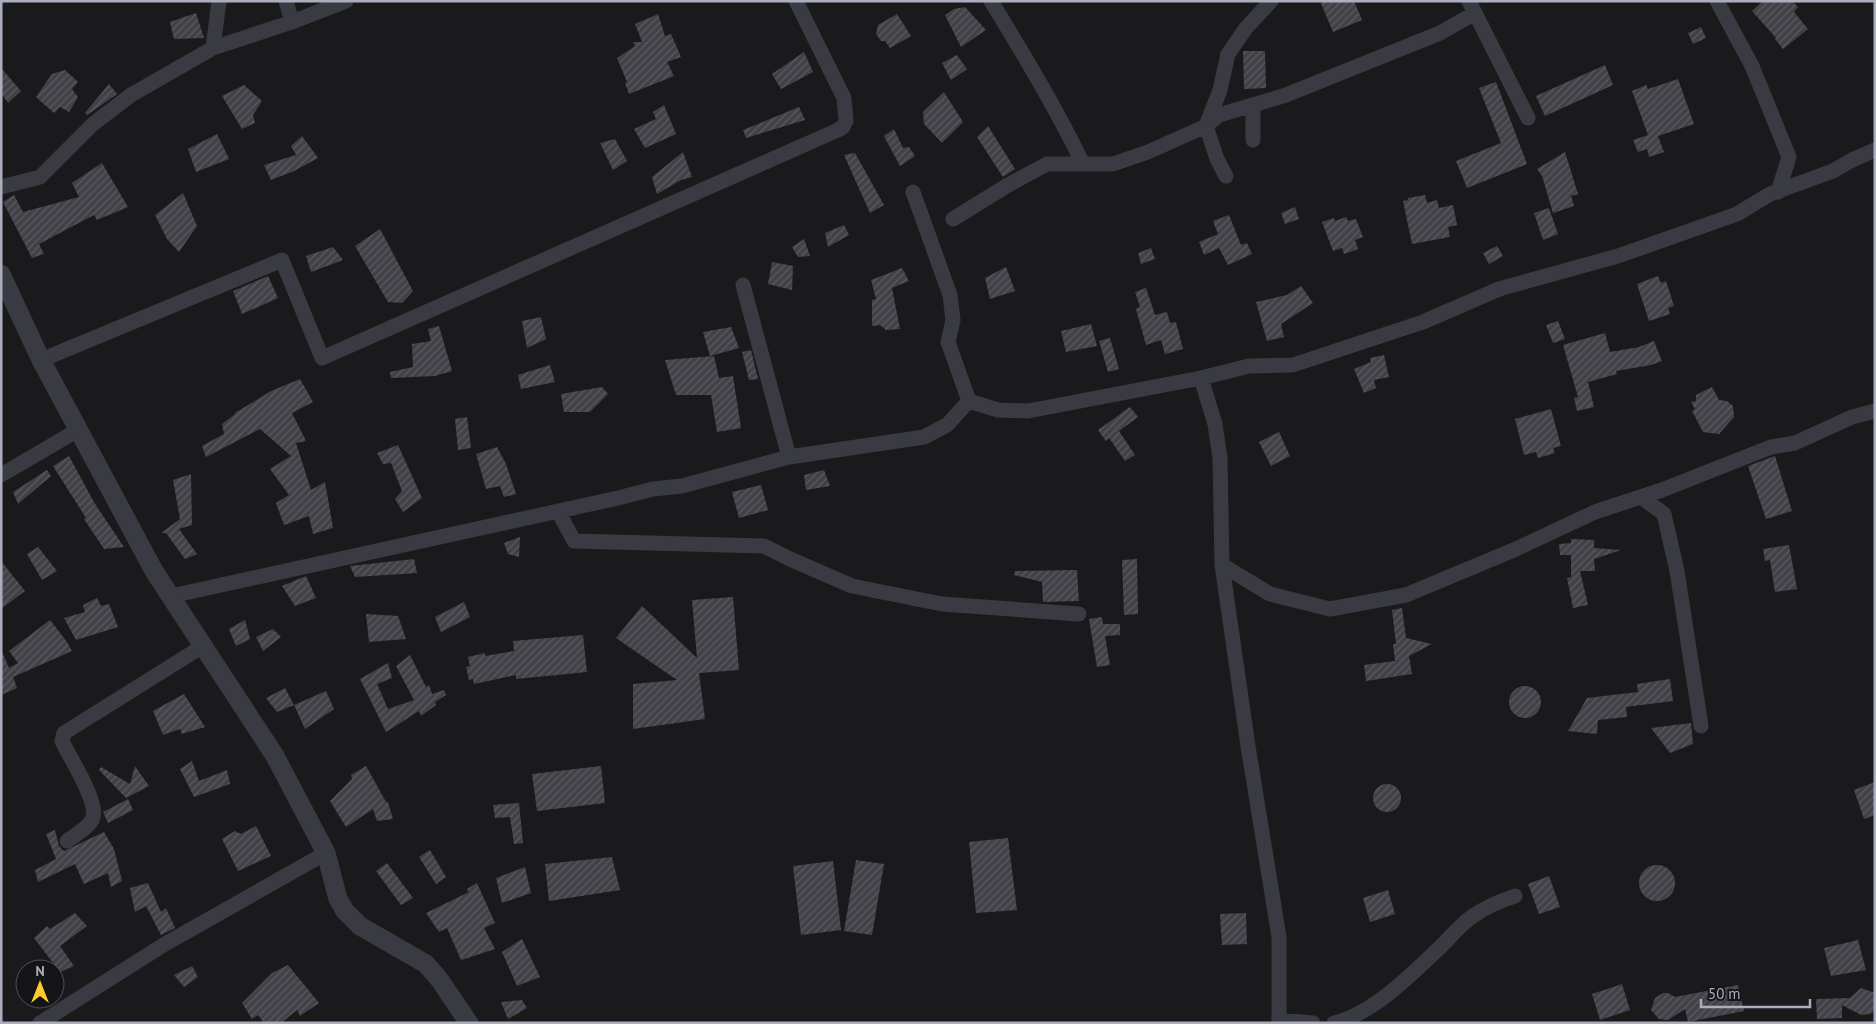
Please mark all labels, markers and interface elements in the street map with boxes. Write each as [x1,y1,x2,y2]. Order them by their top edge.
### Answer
north arrow [15,959,65,1009]
text: N [35,962,45,980]
scale bar [1701,976,1810,1008]
text: 50 m [1708,984,1741,1003]

